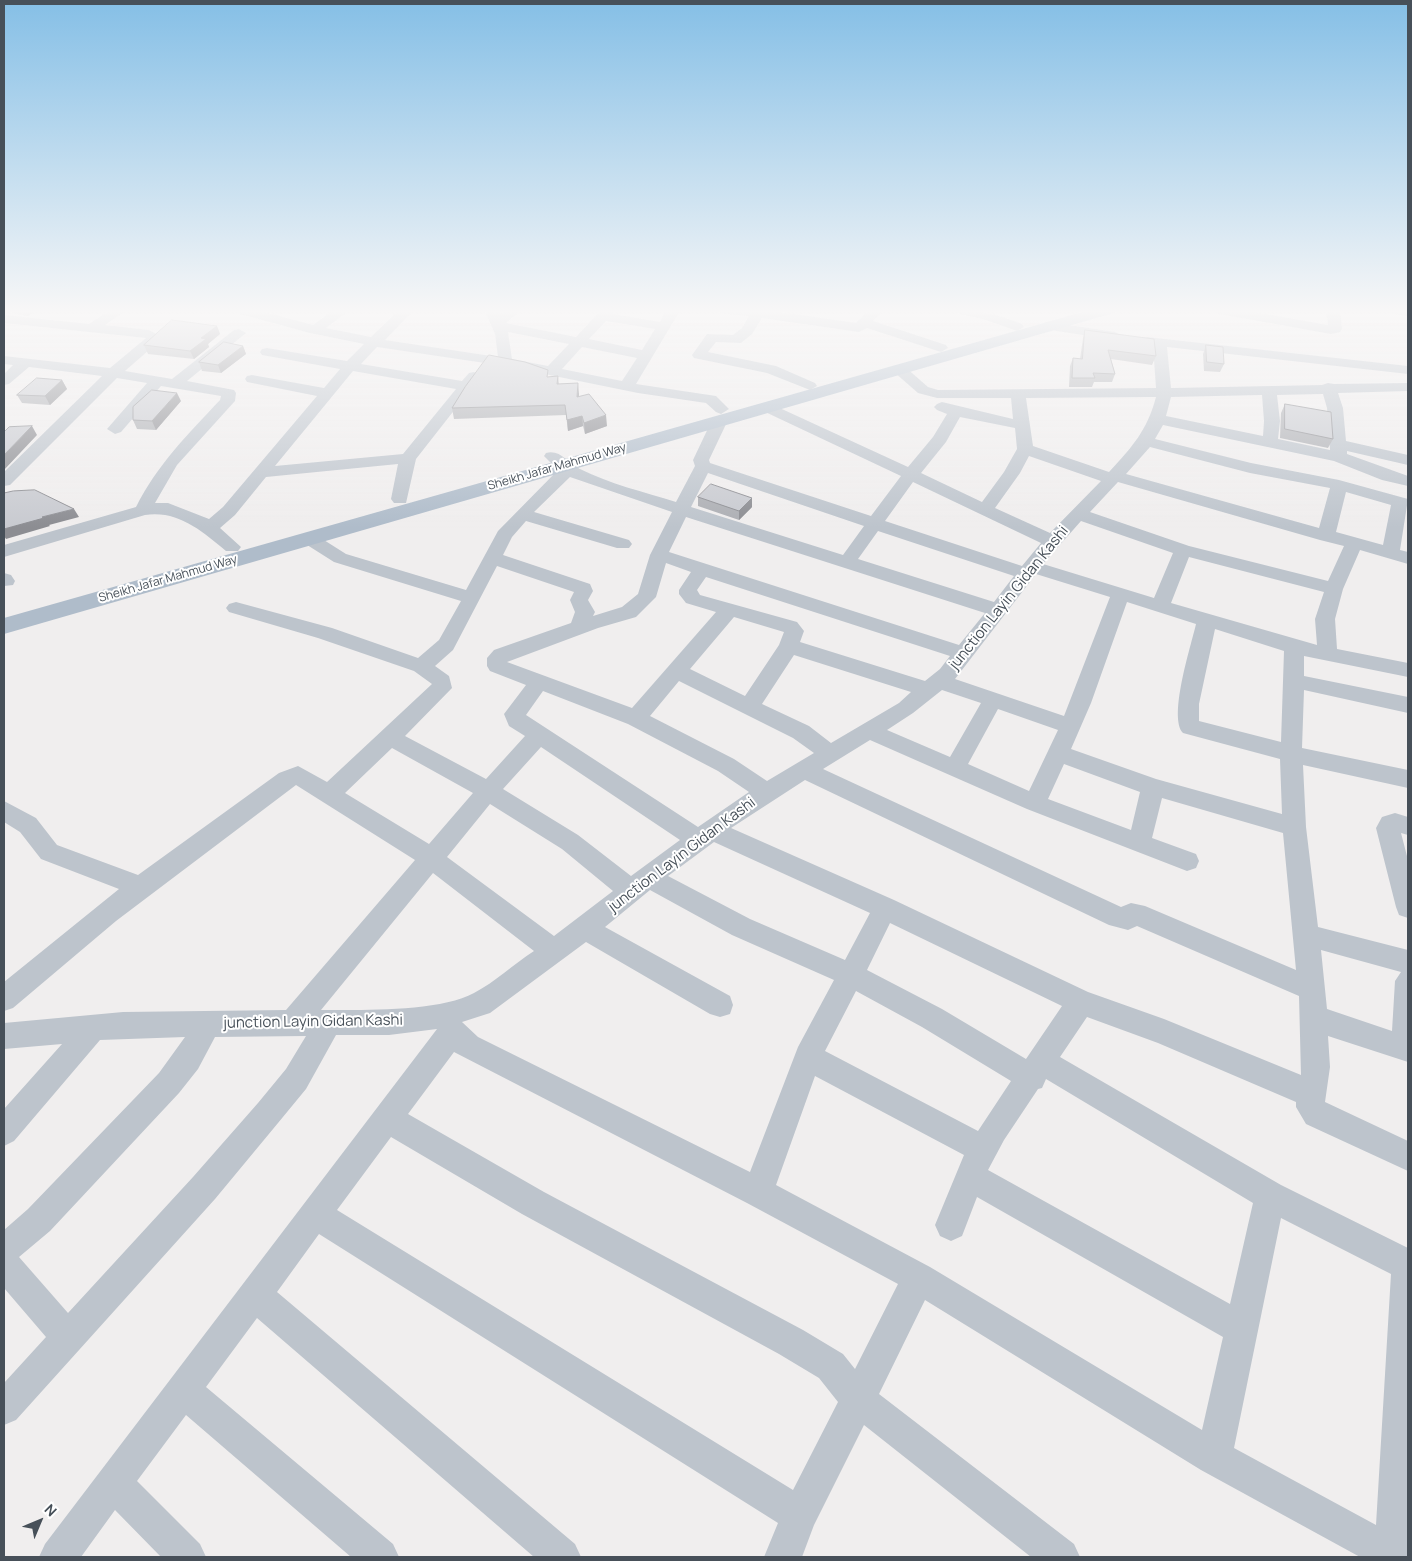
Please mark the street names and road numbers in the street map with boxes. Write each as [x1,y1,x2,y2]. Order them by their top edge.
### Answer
street label: Sheikh Jafar Mahmud Way [486,440,628,494]
street label: junction Layin Gidan Kashi [945,523,1073,673]
street label: Sheikh Jafar Mahmud Way [97,552,239,606]
street label: junction Layin Gidan Kashi [605,794,759,916]
street label: junction Layin Gidan Kashi [223,1011,403,1033]

